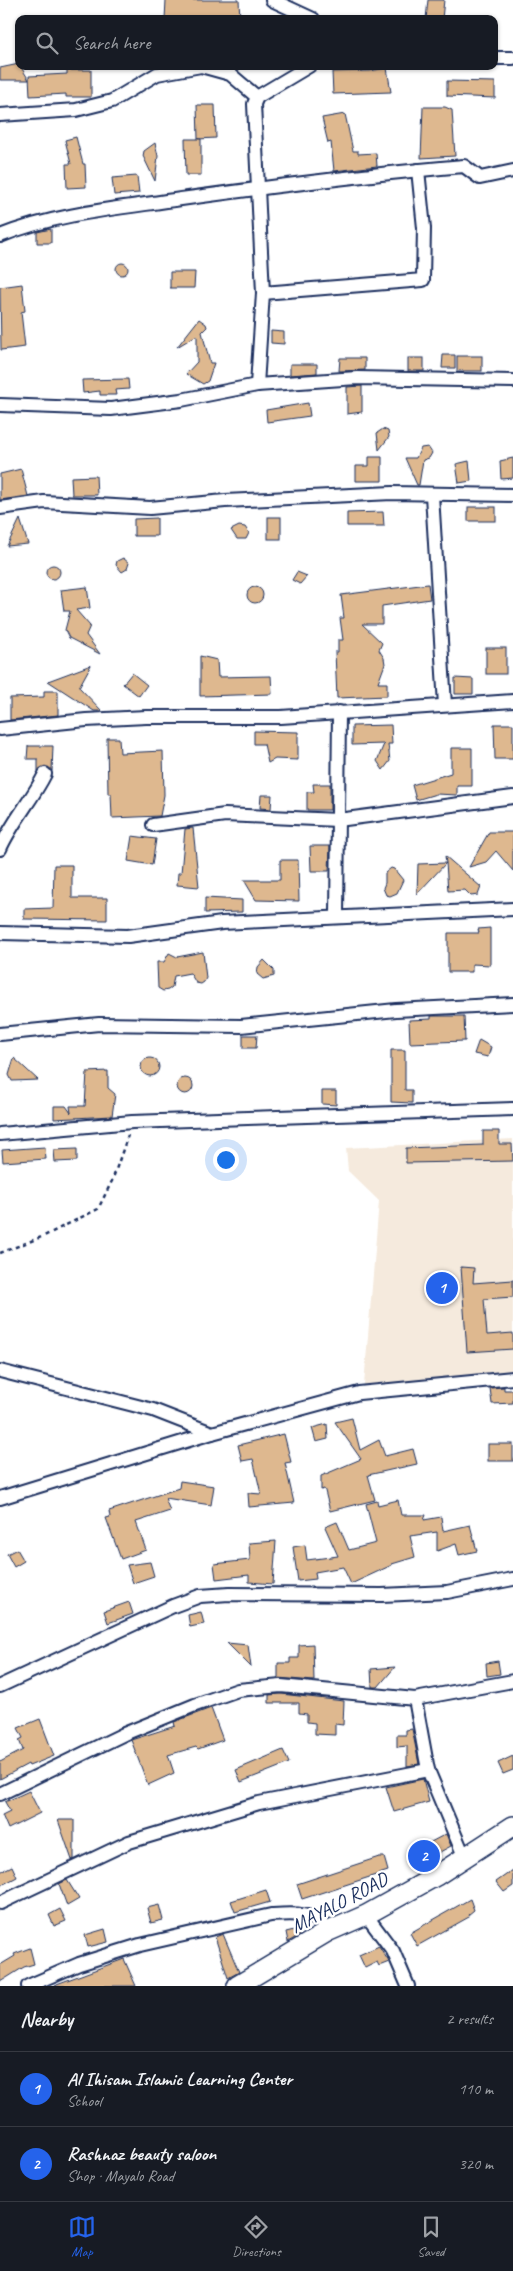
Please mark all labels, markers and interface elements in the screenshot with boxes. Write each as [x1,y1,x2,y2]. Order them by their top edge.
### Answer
search box [15,15,498,70]
icon: search [33,29,61,57]
text: Search here [73,31,150,55]
your location [213,1147,239,1173]
pin: 1 [426,1269,458,1307]
pin: 2 [408,1837,440,1875]
street label: MAYALO ROAD [286,1866,393,1938]
text: Nearby [20,2006,73,2032]
text: 2 results [446,2009,493,2029]
text: Al Ihisam Islamic Learning Center [67,2067,292,2091]
text: 1 [32,2079,40,2099]
text: 110 m [459,2079,493,2099]
text: School [67,2091,101,2111]
text: Rashnaz beauty saloon [67,2142,216,2166]
text: 2 [32,2154,40,2174]
text: 320 m [459,2154,493,2174]
text: Shop · Mayalo Road [67,2166,174,2186]
tab: Map [68,2213,96,2260]
tab: Directions [232,2213,281,2260]
tab: Saved [417,2213,445,2260]

